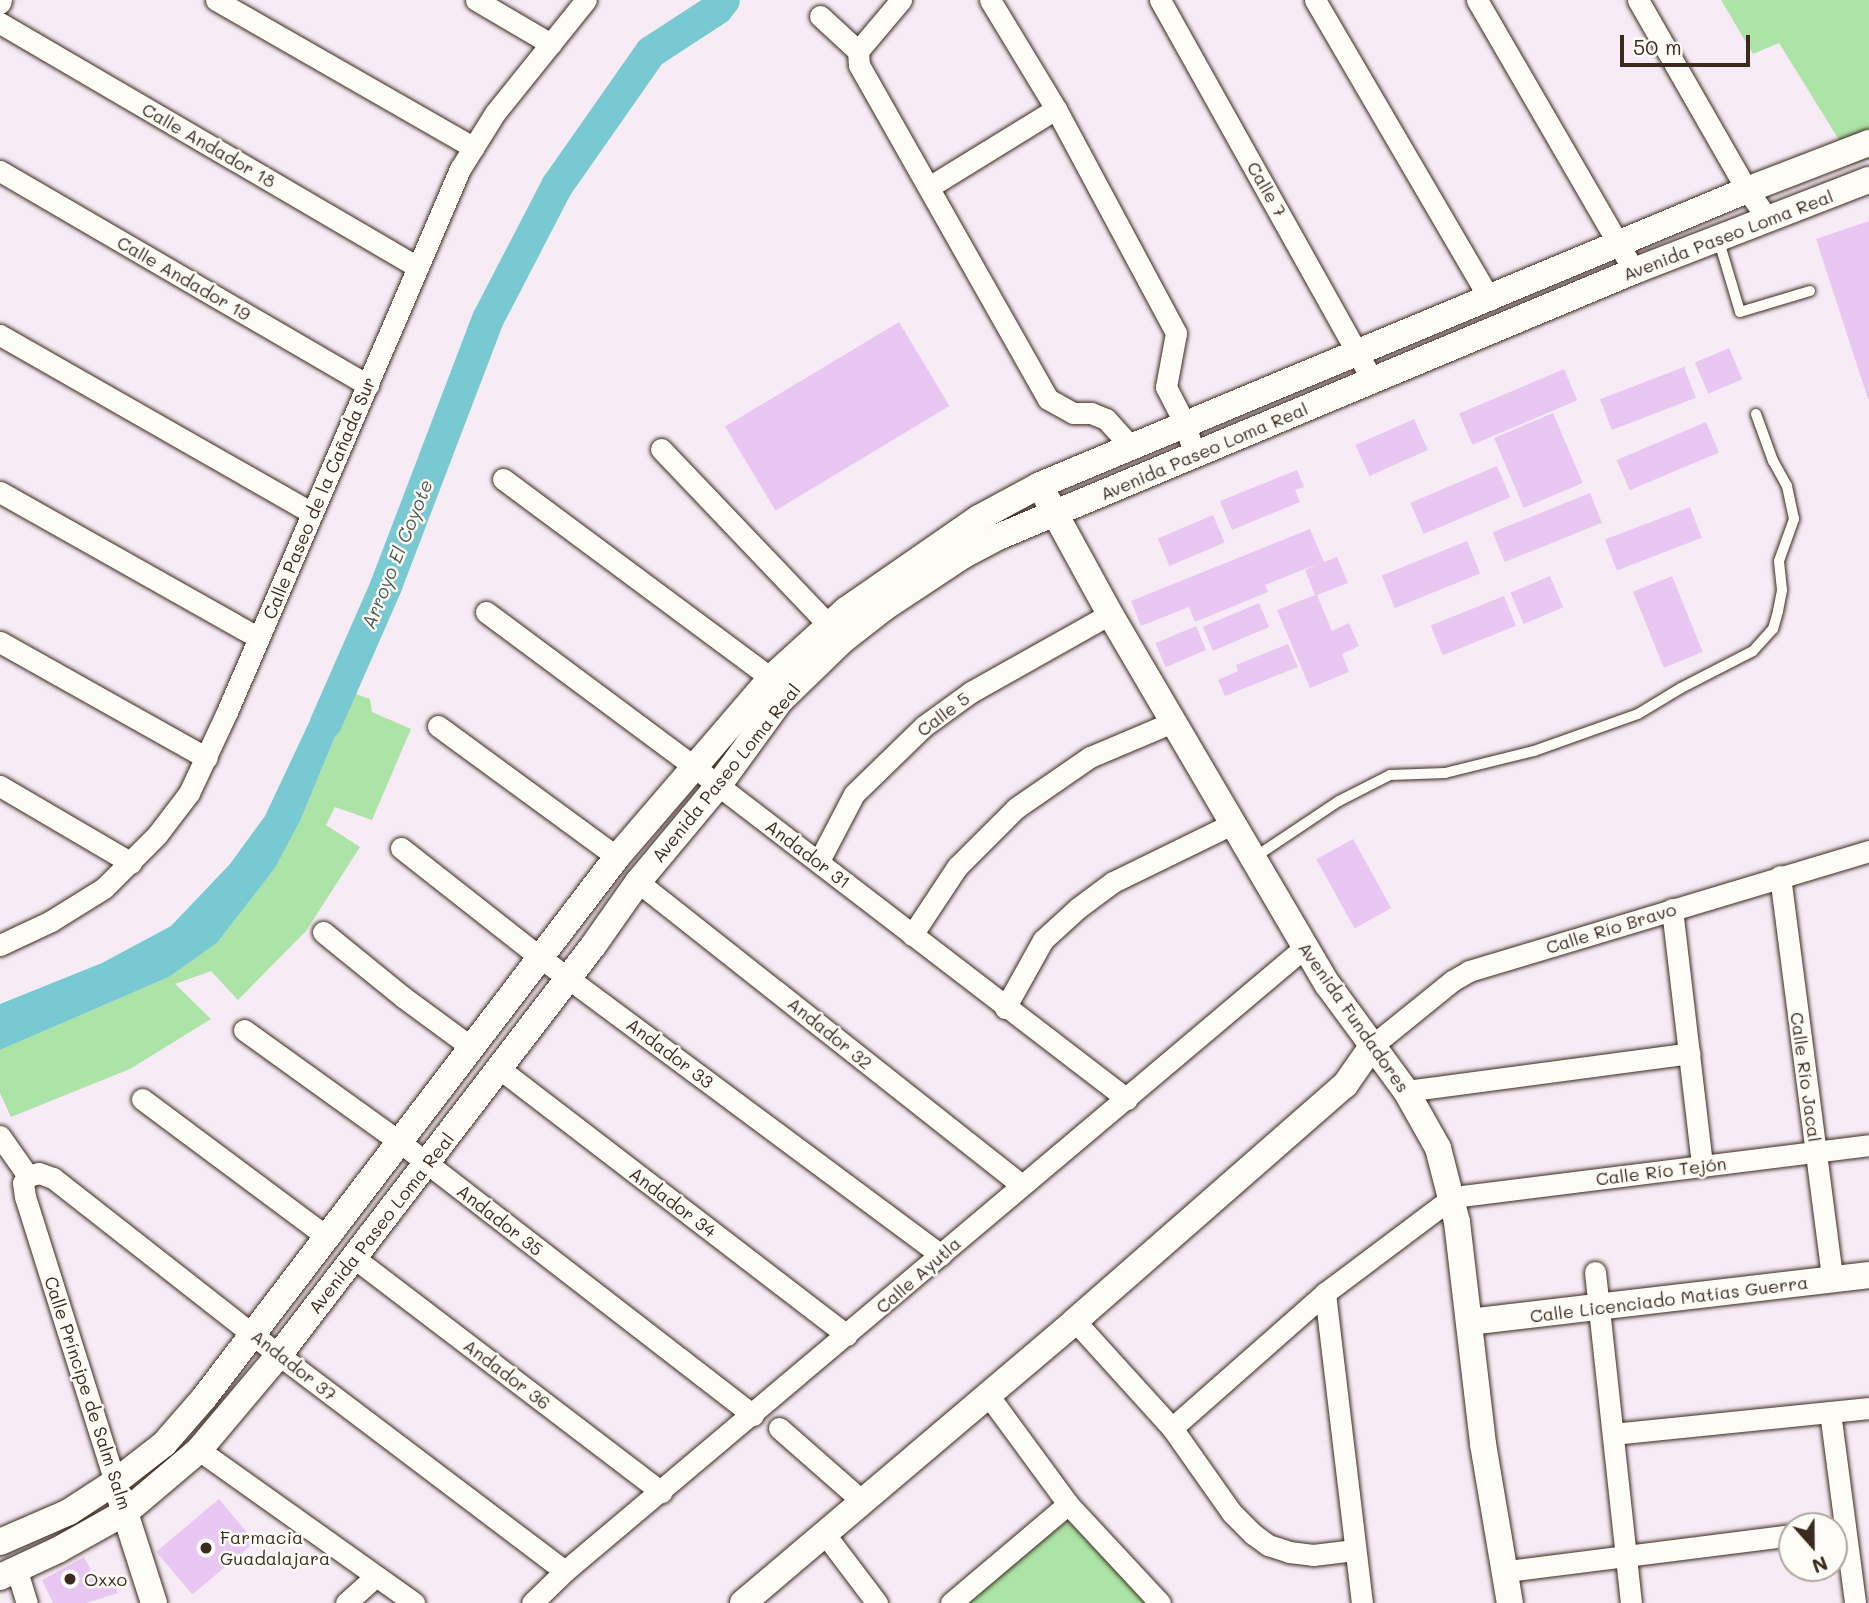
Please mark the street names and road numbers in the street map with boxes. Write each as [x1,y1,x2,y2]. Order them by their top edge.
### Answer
street label: Calle Andador 18 [138,98,280,192]
street label: Calle 7 [1243,158,1291,220]
street label: Avenida Paseo Loma Real [1620,185,1836,285]
street label: Calle Andador 19 [113,231,255,325]
street label: Calle Paseo de la Cañada Sur [258,374,380,622]
street label: Avenida Paseo Loma Real [1097,397,1311,505]
street label: Avenida Paseo Loma Real [647,679,805,867]
street label: Calle 5 [912,687,974,741]
street label: Andador 31 [761,815,855,893]
street label: Calle Río Bravo [1543,898,1679,958]
street label: Avenida Fundadores [1294,938,1414,1096]
street label: Andador 32 [783,992,877,1074]
street label: Calle Río Jacal [1786,1011,1826,1143]
street label: Andador 33 [622,1013,718,1093]
street label: Avenida Paseo Loma Real [304,1128,458,1318]
street label: Calle Río Tejón [1594,1152,1728,1190]
street label: Andador 34 [625,1162,721,1242]
street label: Andador 35 [453,1180,547,1260]
street label: Calle Ayutla [871,1232,965,1318]
street label: Calle Licenciado Matías Guerra [1529,1271,1809,1327]
street label: Calle Príncipe de Salm Salm [40,1274,136,1512]
street label: Andador 37 [247,1325,341,1405]
street label: Andador 36 [459,1334,555,1414]

